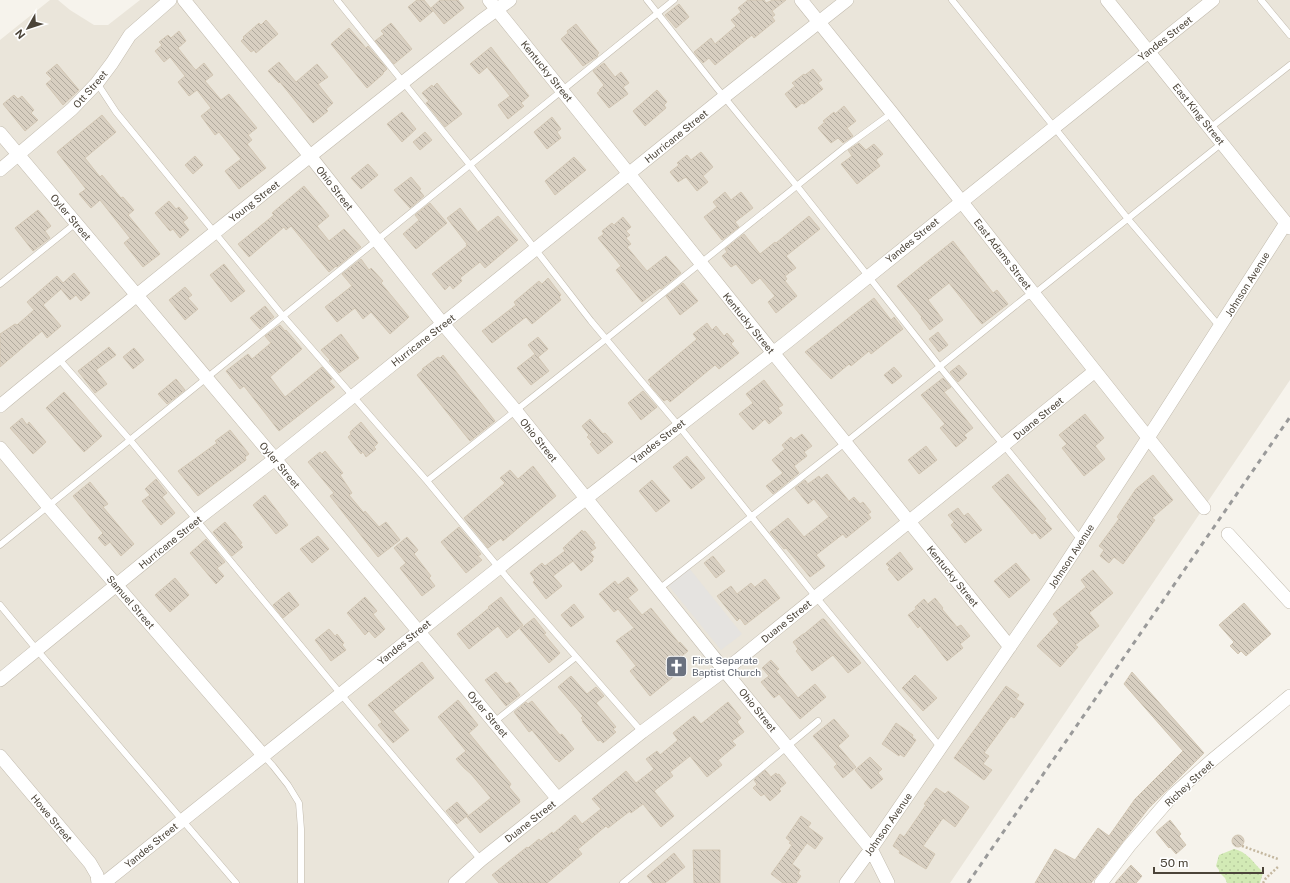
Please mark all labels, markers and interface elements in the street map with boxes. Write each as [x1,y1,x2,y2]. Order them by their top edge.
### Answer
north arrow [8,8,48,48]
street label: Yandes Street [1136,13,1194,63]
text: N [13,27,28,41]
street label: Kentucky Street [519,38,575,104]
street label: Ott Street [70,68,110,110]
street label: East King Street [1170,81,1228,147]
street label: Hurricane Street [642,107,710,165]
street label: Ohio Street [314,164,356,213]
street label: Young Street [226,178,282,224]
street label: Oyler Street [48,191,94,243]
street label: Yandes Street [883,215,941,265]
street label: East Adams Street [972,216,1034,292]
street label: Johnson Avenue [1222,249,1272,319]
street label: Kentucky Street [721,290,777,356]
street label: Hurricane Street [389,311,457,369]
street label: Duane Street [1010,394,1066,442]
street label: Ohio Street [518,416,560,464]
street label: Yandes Street [629,416,687,466]
street label: Oyler Street [257,439,303,491]
street label: Hurricane Street [136,513,204,571]
street label: Johnson Avenue [1046,521,1096,590]
street label: Kentucky Street [925,543,981,609]
street label: Samuel Street [104,573,158,631]
street label: Duane Street [758,597,814,645]
street label: Yandes Street [375,617,433,667]
church icon: First Separate Baptist Church [663,653,689,679]
place label: First Separate Baptist Church [692,654,761,678]
street label: Ohio Street [737,686,779,734]
street label: Oyler Street [465,688,511,740]
street label: Richey Street [1162,757,1216,809]
street label: Johnson Avenue [862,790,914,858]
street label: Howe Street [29,792,75,844]
street label: Duane Street [502,797,558,845]
street label: Yandes Street [122,820,180,870]
scale bar [1154,849,1263,875]
text: 50 m [1160,856,1188,870]

